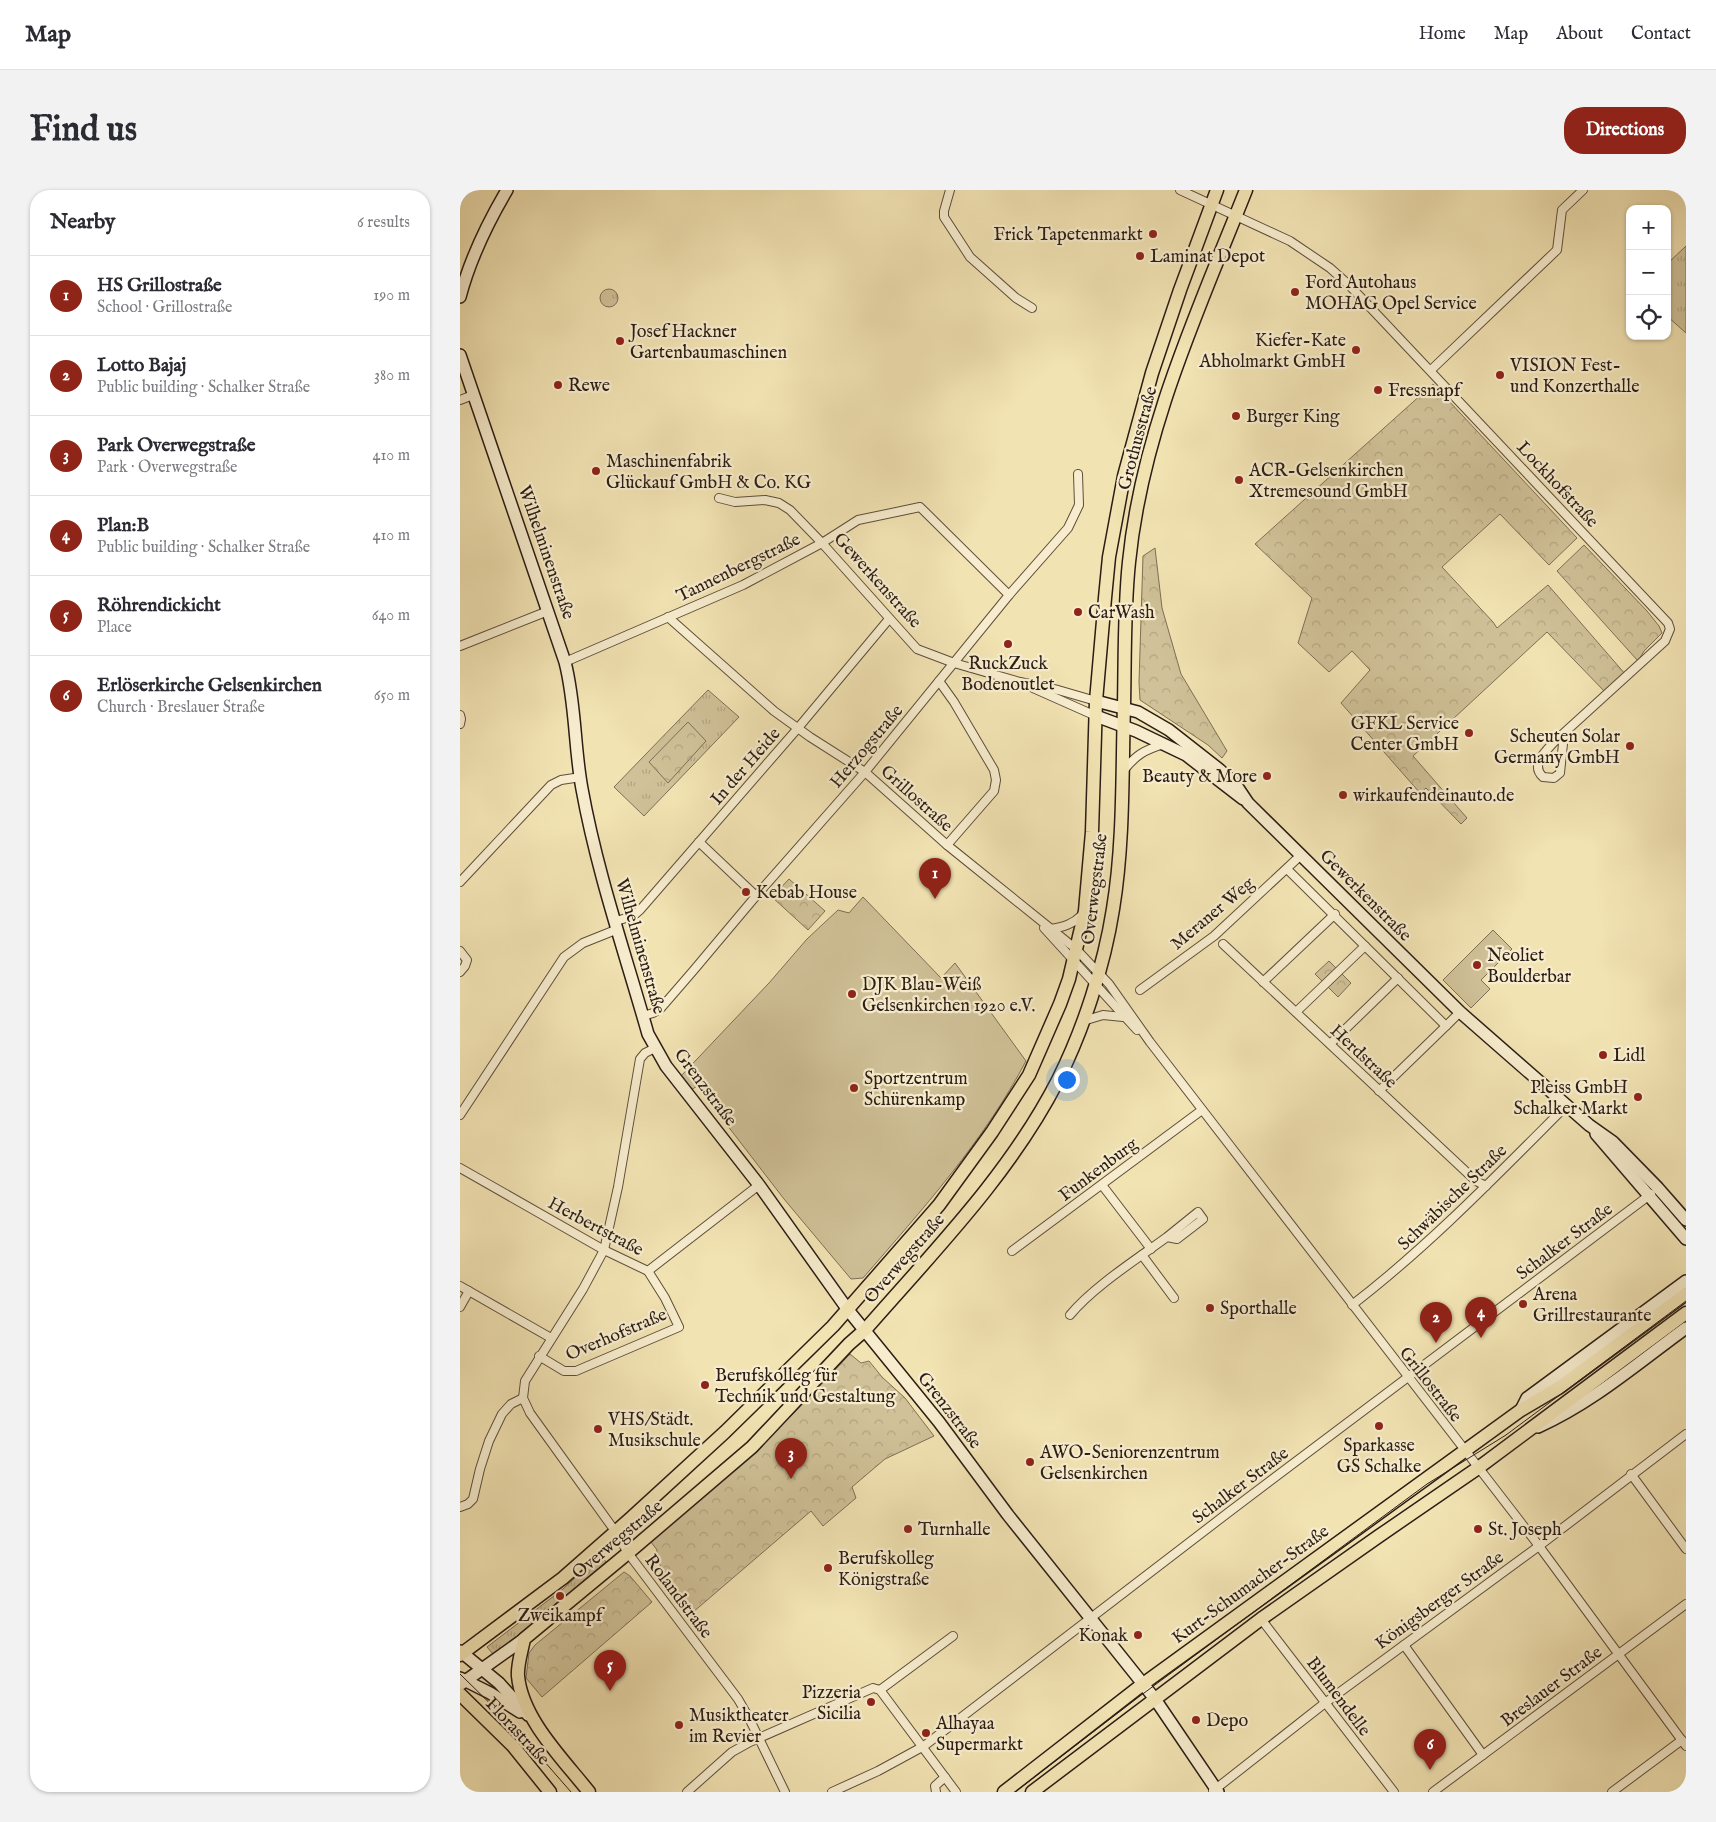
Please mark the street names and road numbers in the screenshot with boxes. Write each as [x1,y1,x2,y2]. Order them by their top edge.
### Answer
street label: Grothusstraße [1114,384,1163,493]
street label: Lockhofstraße [1511,437,1603,533]
street label: Wilhelminenstraße [512,482,579,623]
street label: Tannenbergstraße [673,528,804,608]
street label: Gewerkenstraße [828,528,926,634]
street label: Herzogstraße [825,700,909,794]
street label: In der Heide [706,723,786,811]
street label: Grillostraße [875,761,957,838]
street label: Overwegstraße [1077,832,1114,946]
street label: Gewerkenstraße [1314,845,1416,947]
street label: Meraner Weg [1166,872,1260,956]
street label: Wilhelminenstraße [609,876,670,1017]
street label: Herdstraße [1324,1020,1402,1094]
street label: Grenzstraße [668,1044,742,1131]
street label: Funkenburg [1055,1133,1143,1207]
street label: Schwäbische Straße [1394,1140,1513,1256]
street label: Herbertstraße [543,1192,647,1262]
street label: Schalker Straße [1512,1198,1618,1286]
street label: Overwegstraße [860,1209,951,1309]
street label: Overhofstraße [563,1304,671,1367]
street label: Grillostraße [1393,1343,1466,1427]
street label: Grenzstraße [912,1368,986,1454]
street label: Schalker Straße [1188,1442,1294,1530]
street label: Overwegstraße [568,1495,668,1585]
street label: Kurt-Schumacher-Straße [1168,1520,1334,1650]
street label: Königsberger Straße [1371,1547,1509,1656]
street label: Rolandstraße [639,1550,717,1644]
street label: Breslauer Straße [1497,1642,1607,1733]
street label: Blumendelle [1300,1653,1375,1741]
street label: Florastraße [480,1693,554,1771]

